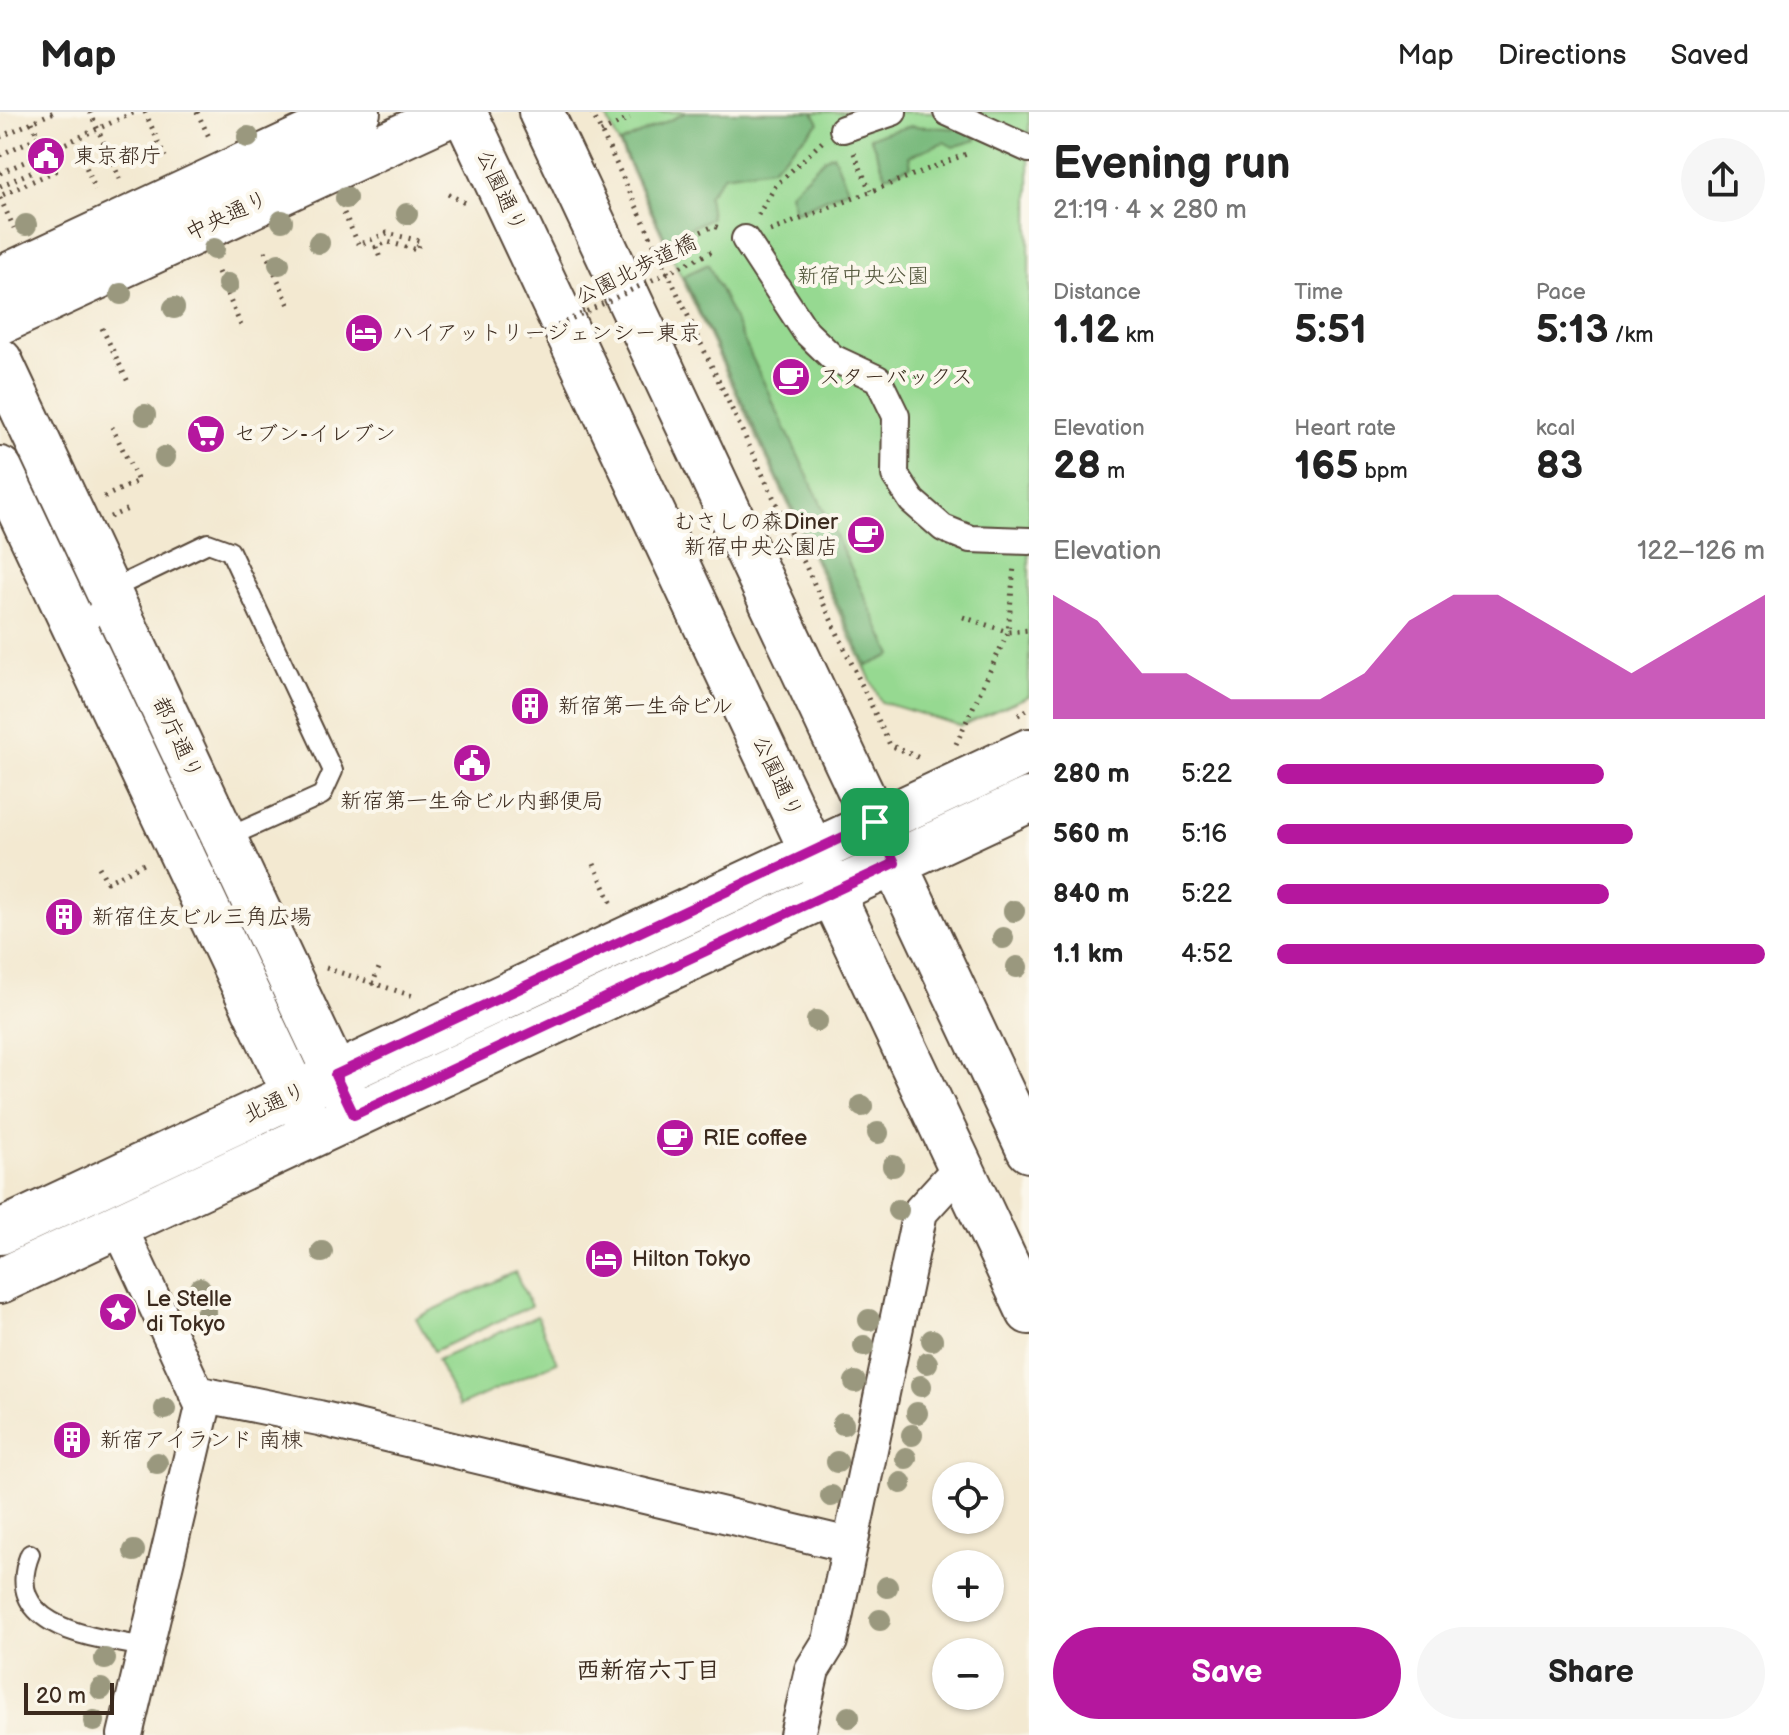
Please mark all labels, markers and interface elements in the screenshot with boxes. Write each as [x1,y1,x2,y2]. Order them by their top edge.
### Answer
text: Map [40,33,116,78]
text: Map [1397,39,1454,72]
text: Directions [1498,39,1626,72]
text: Saved [1670,39,1749,72]
public building icon: 東京都庁 [25,135,67,177]
text: Evening run [1053,138,1290,191]
button: share [1681,138,1765,222]
place label: 東京都庁 [74,143,162,170]
street label: 公園通り [470,145,532,237]
street label: 中央通り [181,185,273,247]
text: 21:19 · 4 × 280 m [1053,195,1247,226]
street label: 公園北歩道橋 [571,229,701,311]
park label: 新宿中央公園 [797,263,929,290]
text: Distance [1053,279,1141,306]
text: Time [1294,279,1343,306]
text: Pace [1536,279,1586,306]
text: 1.12 [1053,306,1119,354]
text: 5:51 [1294,306,1367,354]
text: 5:13 [1536,306,1609,354]
hotel icon: ハイアットリージェンシー東京 [343,312,385,354]
place label: ハイアットリージェンシー東京 [392,320,700,347]
text: km [1119,322,1154,349]
text: /km [1609,322,1653,349]
cafe icon: スターバックス [770,356,812,398]
place label: スターバックス [819,364,973,391]
supermarket icon: セブン-イレブン [185,413,227,455]
text: Elevation [1053,415,1145,442]
text: Heart rate [1294,415,1396,442]
text: kcal [1536,415,1575,442]
place label: セブン-イレブン [234,421,396,448]
text: 28 [1053,442,1101,490]
text: 165 [1294,442,1359,490]
text: 83 [1536,442,1583,490]
text: m [1101,458,1125,485]
text: bpm [1359,458,1408,485]
place label: むさしの森Diner 新宿中央公園店 [673,509,839,561]
cafe icon: むさしの森Diner 新宿中央公園店 [845,514,887,556]
text: Elevation [1053,536,1161,567]
text: 122–126 m [1637,536,1765,567]
building icon: 新宿第一生命ビル [509,685,551,727]
street label: 都庁通り [146,692,208,784]
place label: 新宿第一生命ビル [558,693,734,720]
street label: 公園通り [746,731,808,823]
public building icon: 新宿第一生命ビル内郵便局 [451,742,493,784]
text: 280 m [1053,759,1130,790]
text: 5:22 [1181,759,1232,790]
place label: 新宿第一生命ビル内郵便局 [340,788,604,815]
pin [841,788,909,856]
icon: arrive [853,800,897,844]
text: 560 m [1053,819,1129,850]
text: 5:16 [1181,819,1227,850]
text: 840 m [1053,879,1129,910]
text: 5:22 [1181,879,1232,910]
building icon: 新宿住友ビル三角広場 [43,896,85,938]
place label: 新宿住友ビル三角広場 [92,904,312,931]
text: 1.1 km [1053,939,1123,970]
text: 4:52 [1181,939,1232,970]
street label: 北通り [239,1077,311,1129]
cafe icon: RIE coffee [654,1117,696,1159]
place label: RIE coffee [703,1125,807,1152]
hotel icon: Hilton Tokyo [583,1238,625,1280]
place label: Hilton Tokyo [632,1246,751,1273]
place label: Le Stelle di Tokyo [146,1286,232,1338]
place icon: Le Stelle di Tokyo [97,1291,139,1333]
building icon: 新宿アイランド 南棟 [51,1419,93,1461]
place label: 新宿アイランド 南棟 [100,1427,303,1454]
map controls [932,1462,1004,1710]
button: locate [932,1462,1004,1534]
button: + [932,1550,1004,1622]
button: Save [1053,1627,1401,1719]
button: Share [1417,1627,1765,1719]
button: − [932,1638,1004,1710]
district label: 西新宿六丁目 [576,1656,720,1685]
scale bar [24,1679,114,1715]
text: 20 m [36,1683,86,1710]

